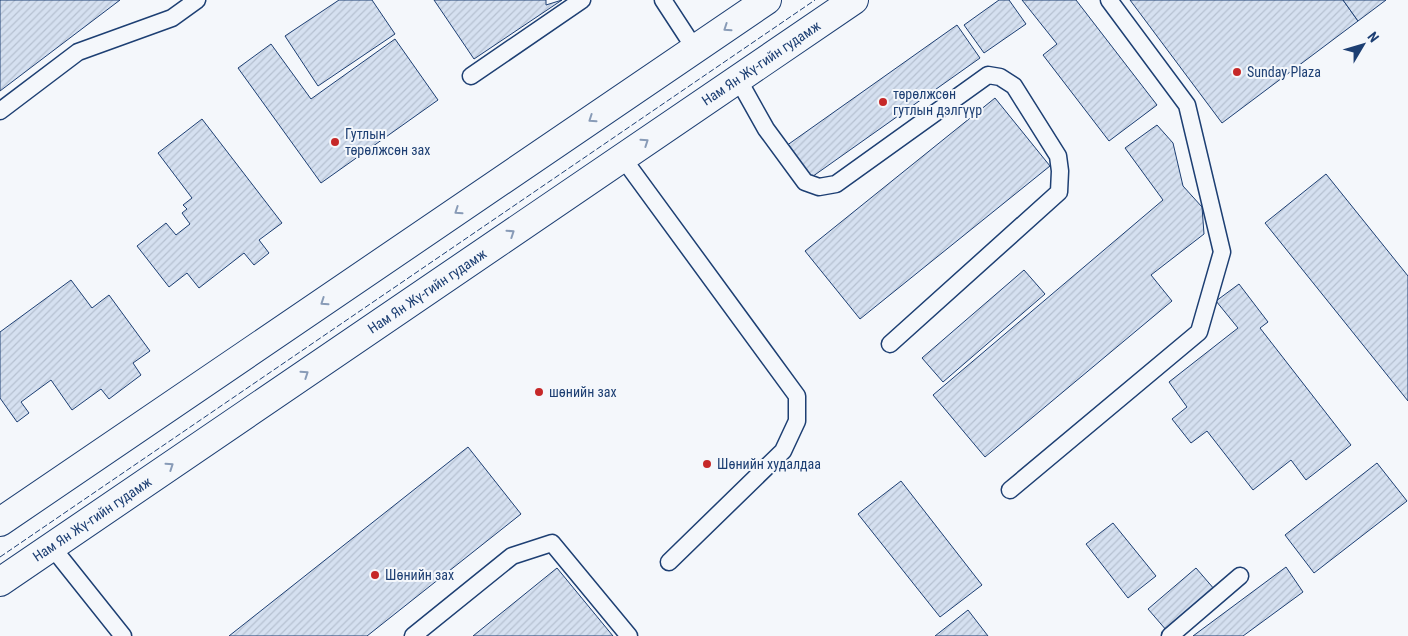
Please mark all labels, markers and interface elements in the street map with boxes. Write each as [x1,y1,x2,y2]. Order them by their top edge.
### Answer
street label: Нам Ян Жү-гийн гудамж [699,17,823,109]
north arrow [1338,20,1388,70]
one-way arrow [723,21,732,31]
text: N [1364,29,1382,45]
place label: Sunday Plaza [1247,64,1321,80]
marker: Sunday Plaza [1231,66,1243,78]
place label: төрөлжсөн гутлын дэлгүүр [893,86,982,118]
marker: төрөлжсөн гутлын дэлгүүр [877,96,889,108]
one-way arrow [588,113,598,122]
place label: Гутлын төрөлжсөн зах [345,126,430,158]
marker: Гутлын төрөлжсөн зах [329,136,341,148]
one-way arrow [640,139,649,148]
one-way arrow [454,204,463,214]
one-way arrow [505,230,515,239]
street label: Нам Ян Жү-гийн гудамж [365,245,489,337]
one-way arrow [320,296,329,305]
one-way arrow [299,371,308,380]
place label: шөнийн зах [549,384,617,400]
marker: шөнийн зах [533,386,545,398]
place label: Шөнийн худалдаа [717,456,821,472]
marker: Шөнийн худалдаа [701,458,713,470]
one-way arrow [165,463,174,472]
street label: Нам Ян Жү-гийн гудамж [30,473,154,565]
place label: Шөнийн зах [385,567,454,583]
marker: Шөнийн зах [369,569,381,581]

